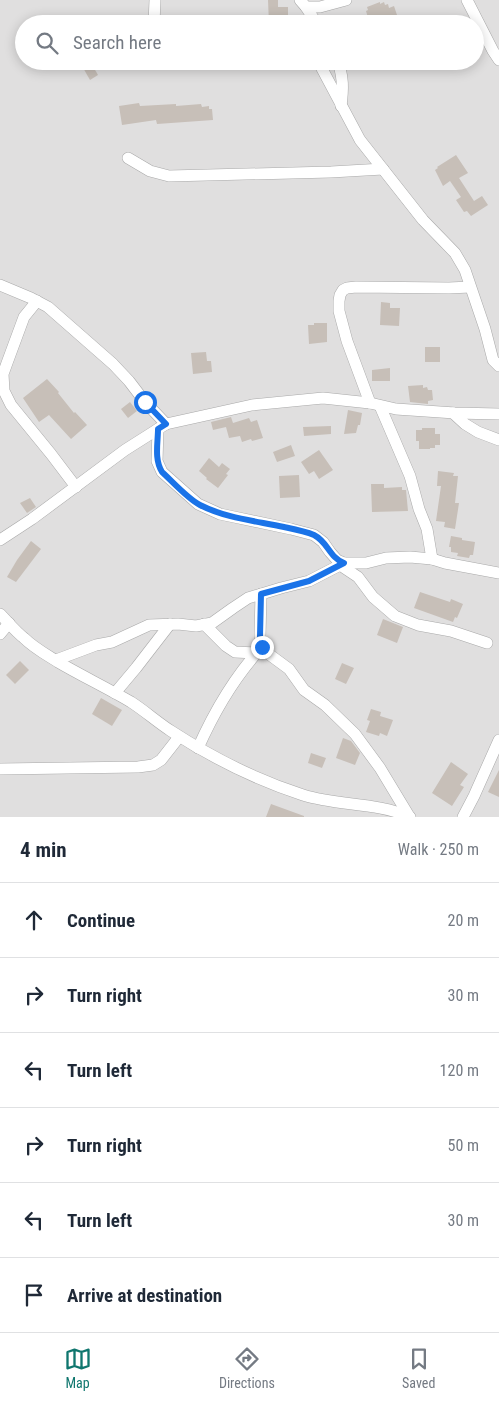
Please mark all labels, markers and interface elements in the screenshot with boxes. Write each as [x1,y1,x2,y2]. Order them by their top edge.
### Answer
search box [15,15,484,70]
icon: search [33,29,61,57]
text: Search here [73,31,161,54]
route start [134,391,157,414]
route end [251,636,274,659]
text: 4 min [20,838,67,862]
text: Walk · 250 m [398,840,479,859]
icon: ahead [20,906,48,934]
text: Continue [67,909,135,932]
text: 20 m [447,911,479,930]
icon: right [20,981,48,1009]
text: Turn right [67,984,142,1007]
text: 30 m [447,986,479,1005]
icon: left [20,1056,48,1084]
text: Turn left [67,1059,132,1082]
text: 120 m [440,1061,479,1080]
icon: right [20,1131,48,1159]
text: Turn right [67,1134,142,1157]
text: 50 m [447,1136,479,1155]
icon: left [20,1206,48,1234]
text: Turn left [67,1209,132,1232]
text: 30 m [447,1211,479,1230]
icon: arrive [20,1281,48,1309]
text: Arrive at destination [67,1284,222,1307]
tab: Map [64,1345,92,1391]
tab: Directions [219,1345,275,1391]
tab: Saved [402,1345,435,1391]

